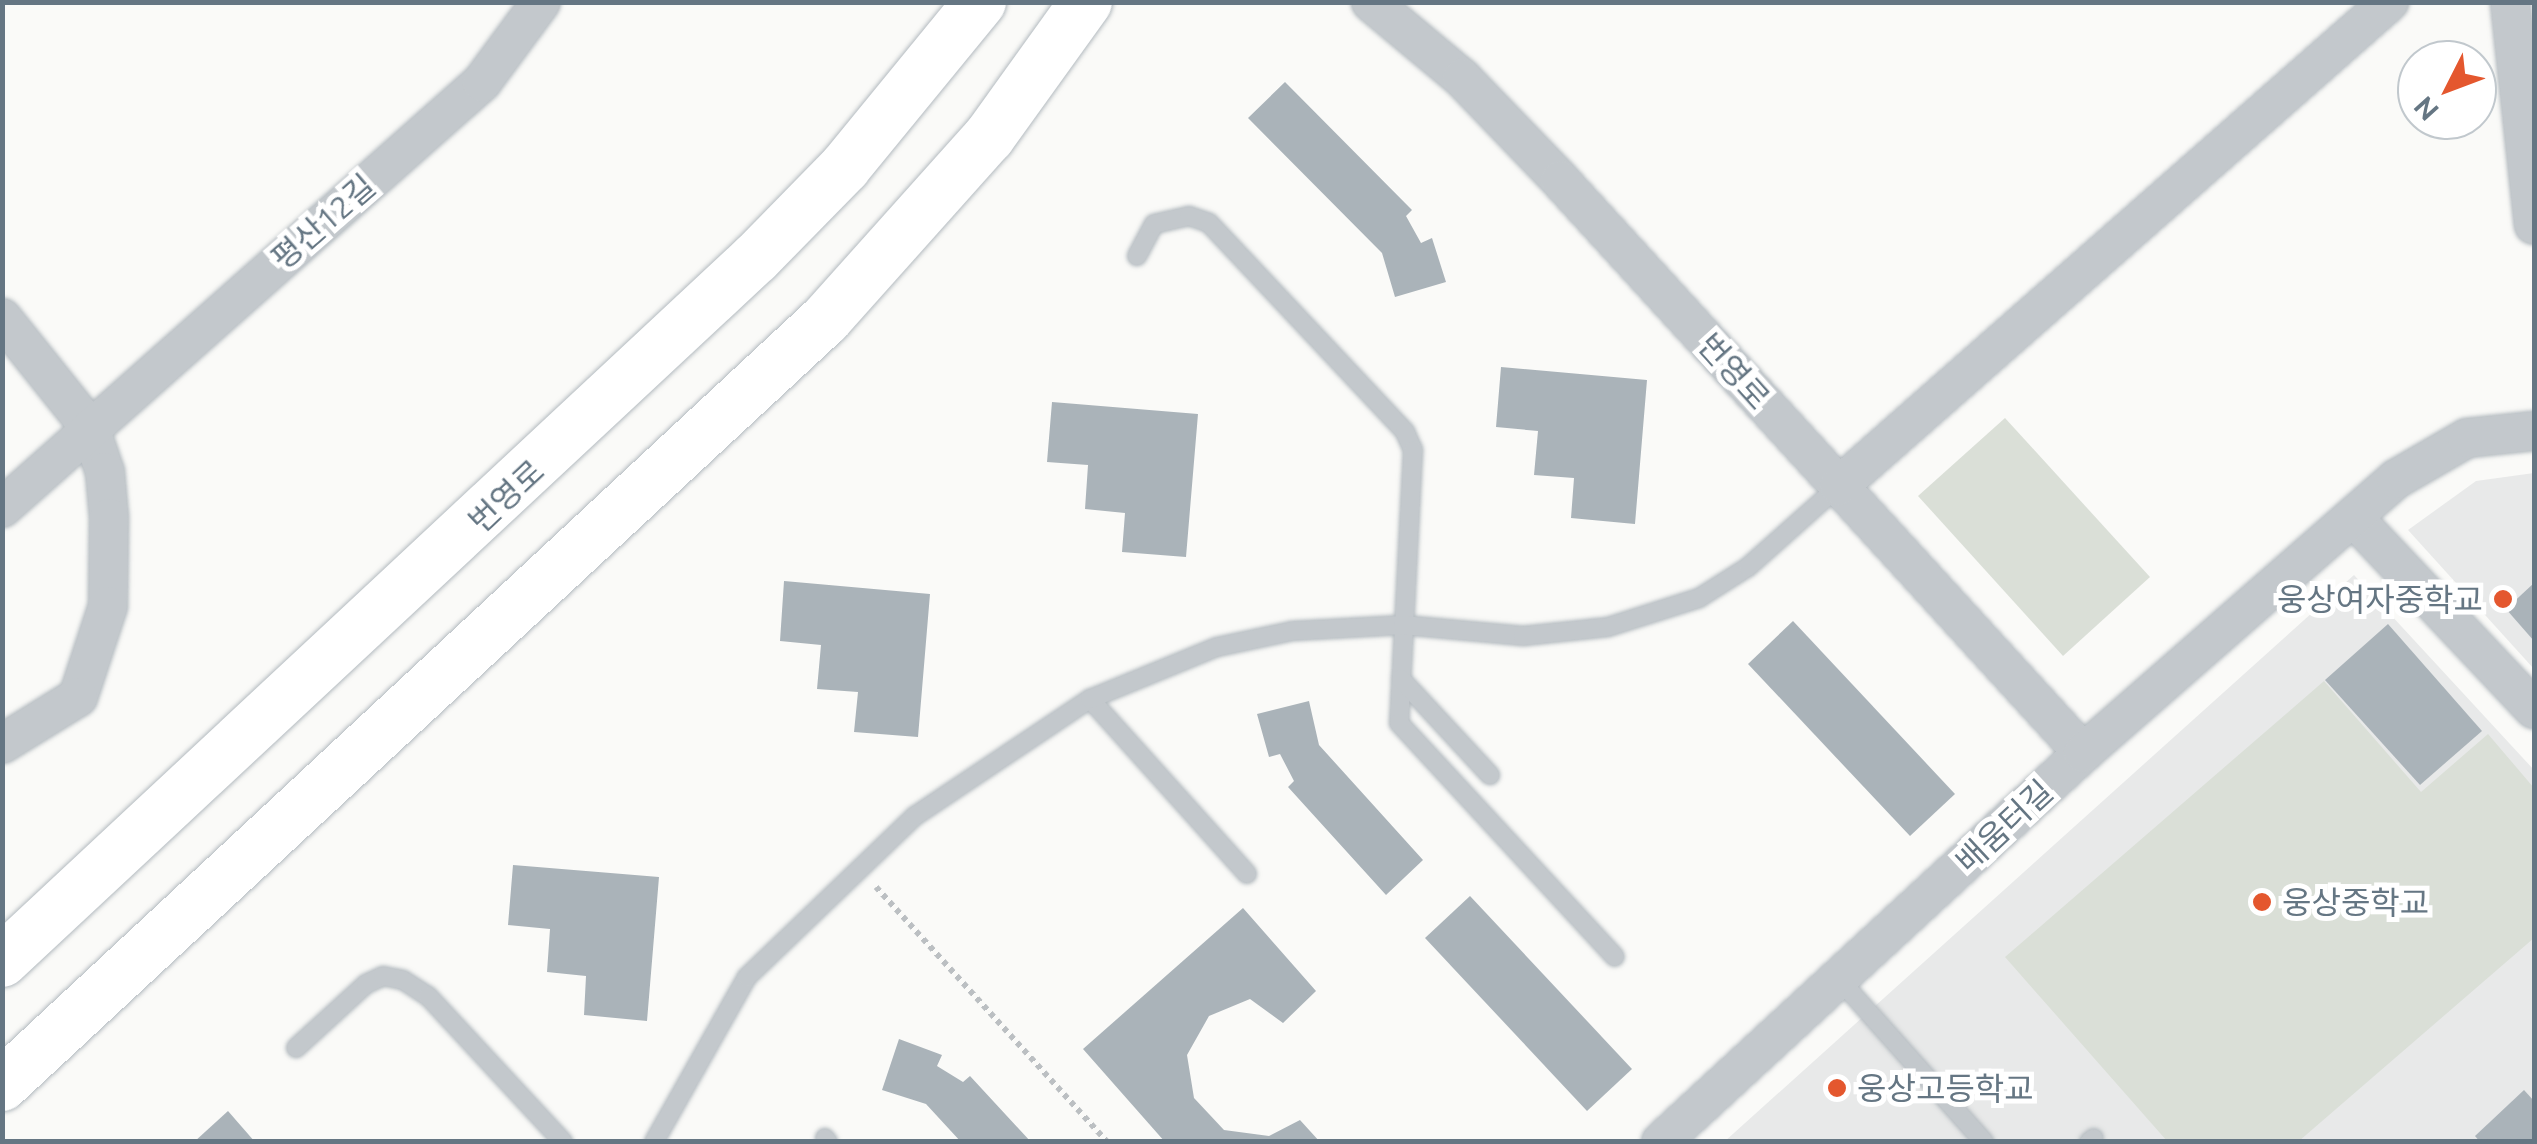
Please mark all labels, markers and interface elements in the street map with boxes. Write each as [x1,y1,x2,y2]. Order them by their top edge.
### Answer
north arrow [2397,40,2497,140]
text: N [2407,91,2444,127]
street label: 평산12길 [263,167,383,277]
street label: 번영로 [1690,325,1778,417]
street label: 번영로 [461,452,551,540]
place label: 웅상여자중학교 [2277,580,2483,618]
marker: 웅상여자중학교 [2492,588,2514,610]
street label: 배움터길 [1948,772,2060,880]
place label: 웅상중학교 [2282,883,2429,921]
marker: 웅상중학교 [2251,891,2273,913]
place label: 웅상고등학교 [1857,1069,2034,1107]
marker: 웅상고등학교 [1826,1077,1848,1099]

